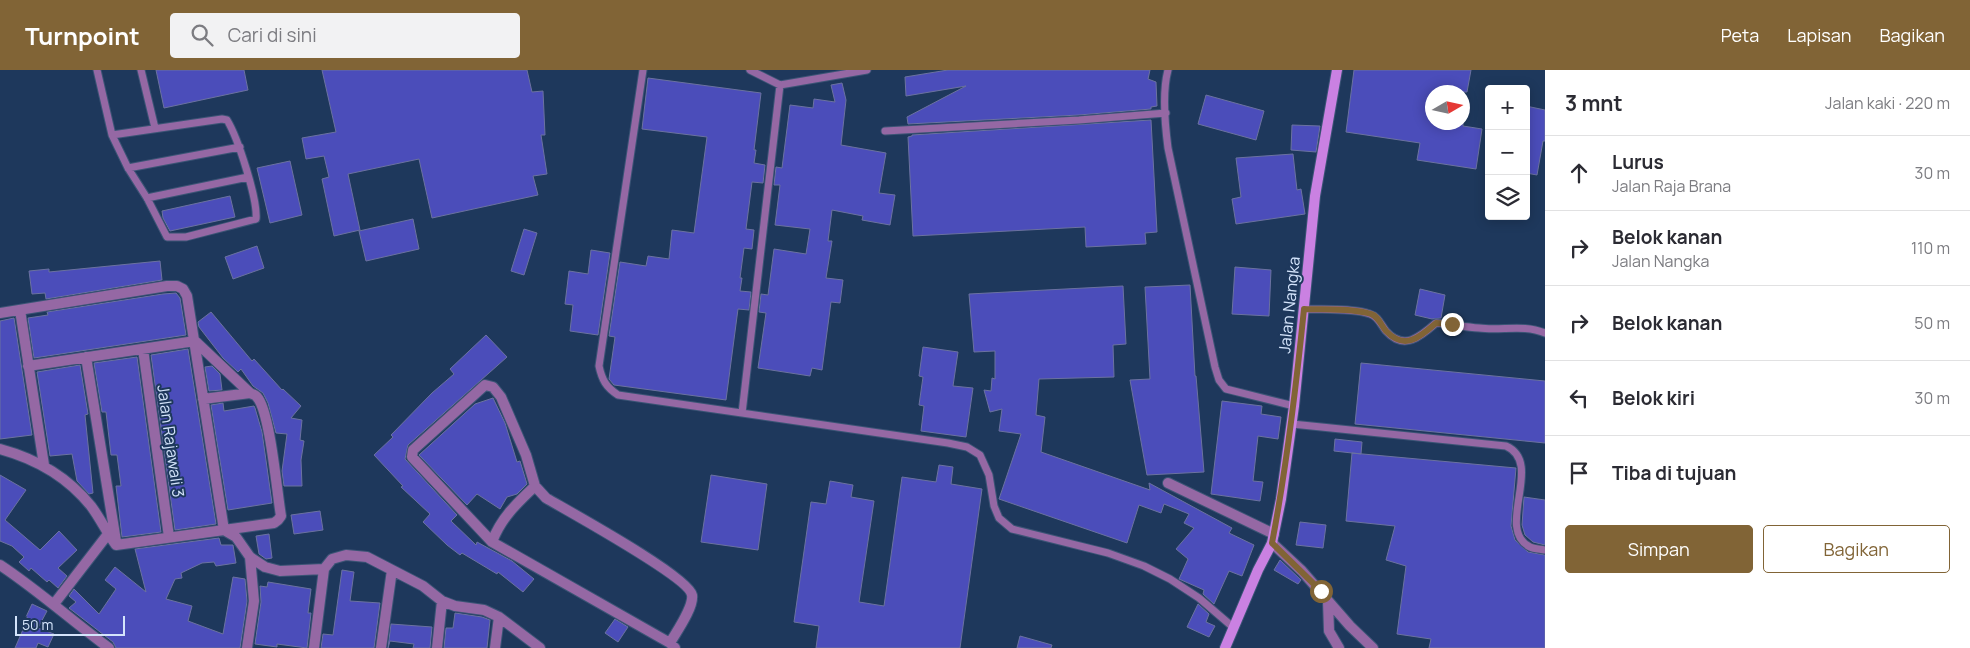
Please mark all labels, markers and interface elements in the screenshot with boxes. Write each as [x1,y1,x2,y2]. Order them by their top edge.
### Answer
search box [170,13,520,58]
text: Turnpoint [25,19,140,52]
icon: search [188,21,216,49]
text: Cari di sini [228,22,317,48]
text: Peta [1721,23,1759,47]
text: Lapisan [1787,23,1851,47]
text: Bagikan [1879,23,1945,47]
north arrow [1425,85,1470,130]
map controls [1485,85,1530,220]
button: + [1485,85,1530,130]
text: 3 mnt [1565,89,1623,117]
text: Jalan kaki · 220 m [1825,92,1950,114]
button: − [1485,130,1530,175]
text: Lurus [1612,149,1664,175]
icon: ahead [1565,159,1593,187]
text: 30 m [1915,162,1950,184]
button: layers [1485,175,1530,220]
text: Jalan Raja Brana [1612,175,1731,197]
text: Belok kanan [1612,224,1722,250]
icon: right [1565,234,1593,262]
text: 110 m [1911,237,1950,259]
text: Jalan Nangka [1612,250,1709,272]
street label: Jalan Nangka [1273,255,1305,355]
icon: right [1565,309,1593,337]
text: Belok kanan [1612,310,1722,336]
text: 50 m [1914,312,1950,334]
route end [1441,313,1464,336]
street label: Jalan Rajawali 3 [152,383,190,499]
icon: left [1565,384,1593,412]
text: Belok kiri [1612,385,1695,411]
text: 30 m [1915,387,1950,409]
icon: arrive [1565,459,1593,487]
text: Tiba di tujuan [1612,460,1736,486]
button: Simpan [1565,525,1753,573]
button: Bagikan [1763,525,1950,573]
route start [1310,580,1333,603]
scale bar [15,613,125,636]
text: 50 m [22,615,53,634]

